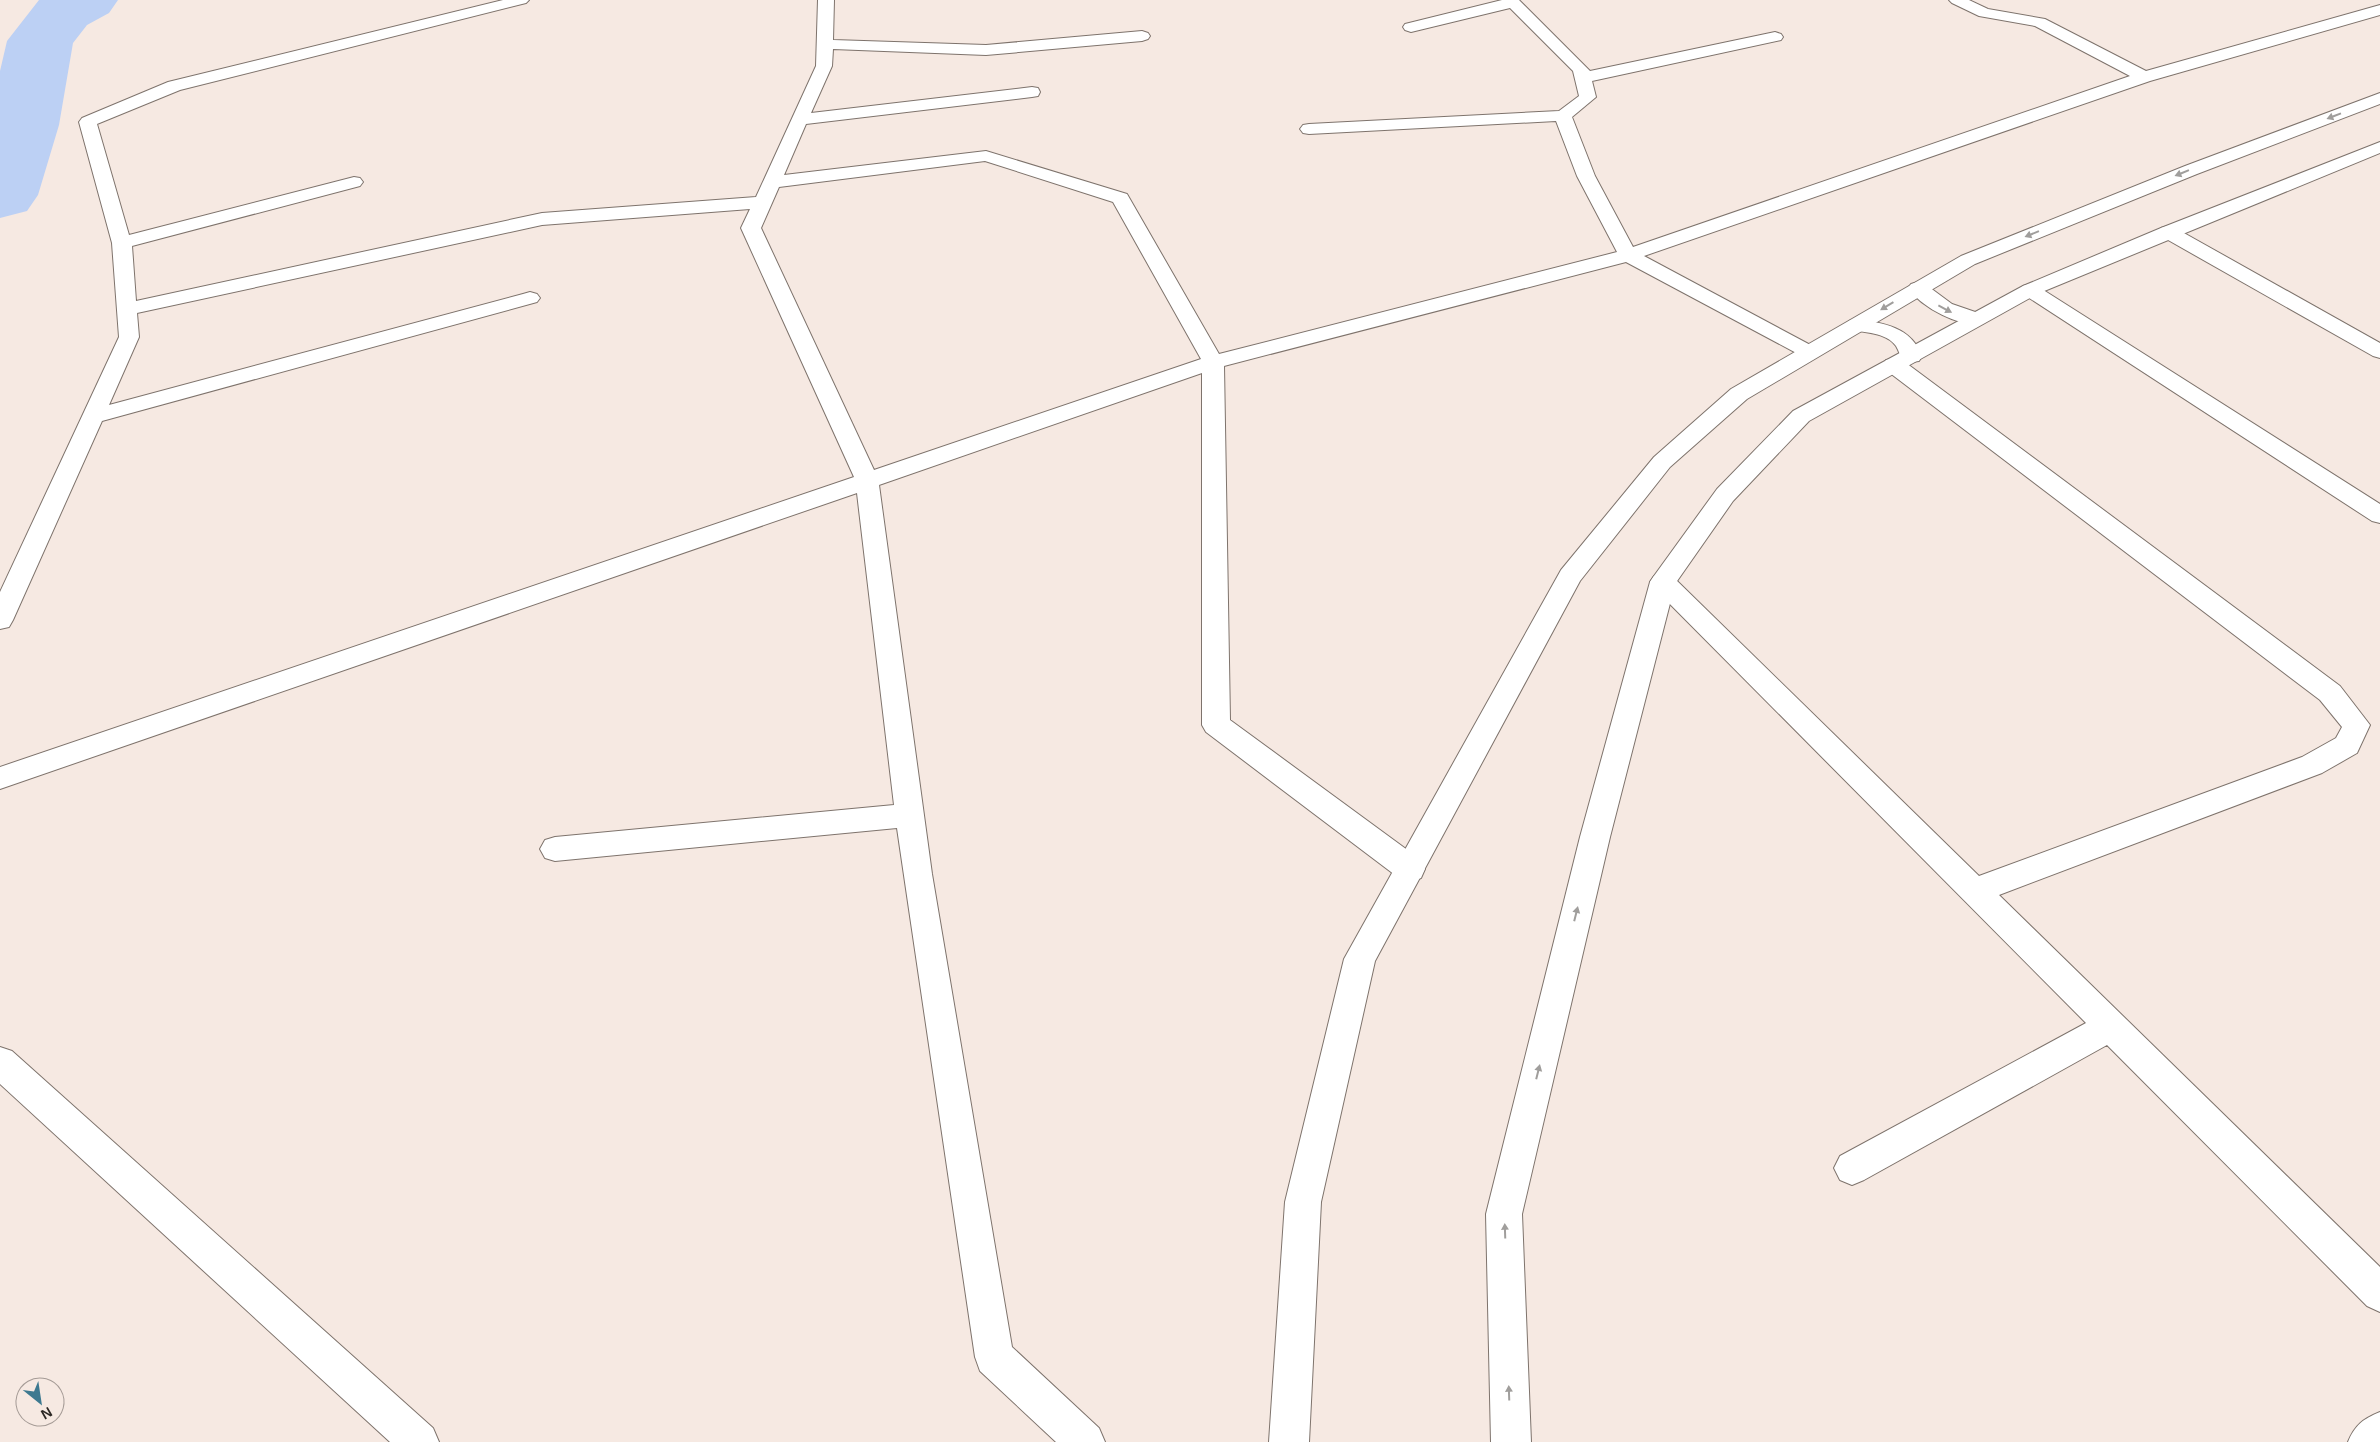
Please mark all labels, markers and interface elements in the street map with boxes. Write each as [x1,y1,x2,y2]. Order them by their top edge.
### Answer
one-way arrow [2327,113,2342,120]
one-way arrow [2175,170,2190,178]
one-way arrow [2024,230,2039,238]
one-way arrow [1880,302,1893,311]
one-way arrow [1937,305,1952,313]
one-way arrow [1572,907,1580,922]
one-way arrow [1534,1065,1542,1080]
one-way arrow [1500,1223,1508,1239]
north arrow [15,1377,65,1427]
one-way arrow [1505,1385,1513,1401]
text: N [38,1404,55,1423]

